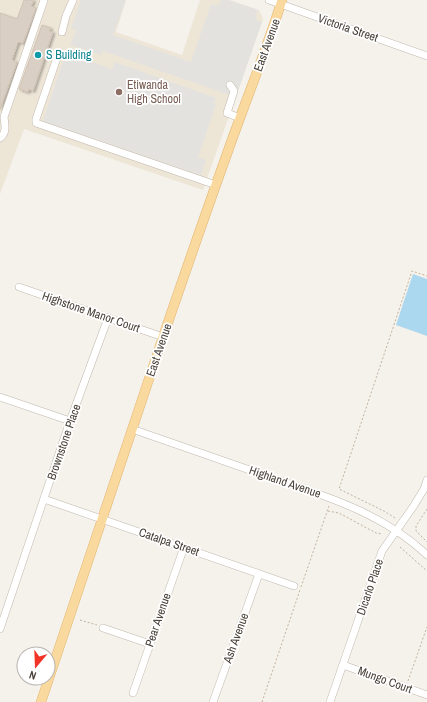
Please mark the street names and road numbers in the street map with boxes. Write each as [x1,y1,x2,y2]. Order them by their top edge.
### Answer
street label: Victoria Street [316,10,381,46]
street label: East Avenue [250,16,284,74]
street label: Highstone Manor Court [40,288,142,336]
street label: East Avenue [142,321,176,379]
street label: Brownstone Place [44,402,84,482]
street label: Highland Avenue [247,462,323,502]
street label: Catalpa Street [137,524,202,560]
street label: Dicarlo Place [353,557,387,617]
street label: Pear Avenue [141,591,175,649]
street label: Ash Avenue [219,611,252,666]
street label: Mungo Court [356,663,415,697]

